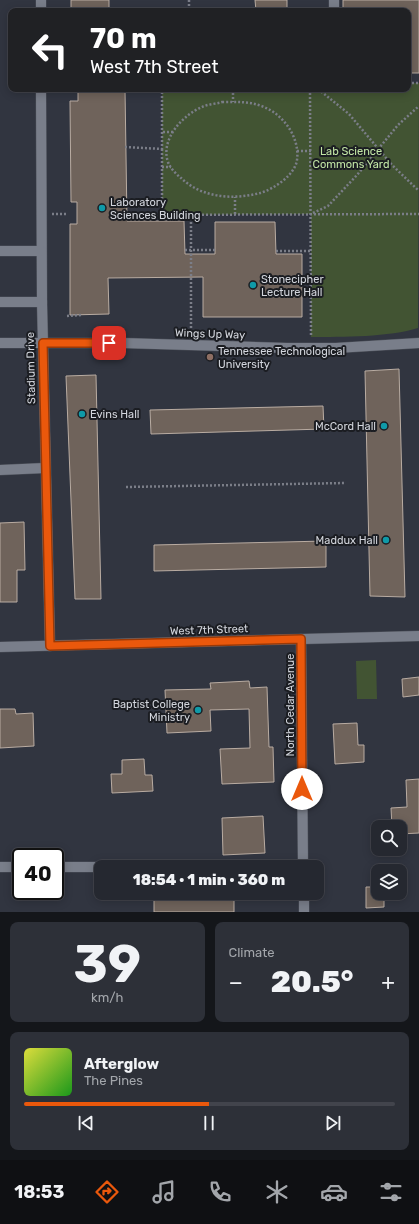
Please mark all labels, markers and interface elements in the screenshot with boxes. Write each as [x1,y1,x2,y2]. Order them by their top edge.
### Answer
text: 70 m [90,22,157,55]
icon: left [24,24,76,76]
text: West 7th Street [90,56,218,78]
park label: Lab Science Commons Yard [313,145,389,171]
place label: Laboratory Sciences Building [110,196,201,222]
marker: Laboratory Sciences Building [97,203,107,213]
place label: Stonecipher Lecture Hall [261,273,324,299]
marker: Stonecipher Lecture Hall [248,280,258,290]
pin [92,326,126,360]
street label: Wings Up Way [175,326,245,342]
street label: Stadium Drive [24,332,38,404]
icon: arrive [98,332,120,354]
place label: Tennessee Technological University [218,345,345,371]
marker: Tennessee Technological University [205,352,215,362]
place label: Evins Hall [90,408,140,421]
marker: Evins Hall [77,409,87,419]
place label: McCord Hall [315,420,376,433]
marker: McCord Hall [379,421,389,431]
place label: Maddux Hall [316,534,378,547]
marker: Maddux Hall [381,535,391,545]
street label: West 7th Street [170,622,249,638]
street label: North Cedar Avenue [284,654,297,756]
place label: Baptist College Ministry [113,698,190,724]
marker: Baptist College Ministry [193,705,203,715]
position arrow [281,768,323,810]
map controls [371,820,407,900]
button: search [371,820,407,856]
speed limit sign: 40 [12,848,64,900]
button: layers [371,864,407,900]
text: 18:54 · 1 min · 360 m [133,871,285,889]
text: 39 [73,933,141,995]
text: Climate [229,945,275,960]
text: 20.5° [271,964,353,1000]
text: − [229,969,243,996]
text: + [381,969,395,996]
text: km/h [91,990,123,1005]
text: Afterglow [84,1055,159,1073]
text: The Pines [84,1073,143,1088]
icon: previous [75,1112,97,1134]
icon: pause [198,1112,220,1134]
icon: next [322,1112,344,1134]
icon: directions [93,1178,121,1206]
icon: music [150,1178,178,1206]
icon: phone [206,1178,234,1206]
icon: climate [263,1178,291,1206]
icon: car [320,1178,348,1206]
icon: filters [377,1178,405,1206]
text: 18:53 [14,1181,64,1203]

